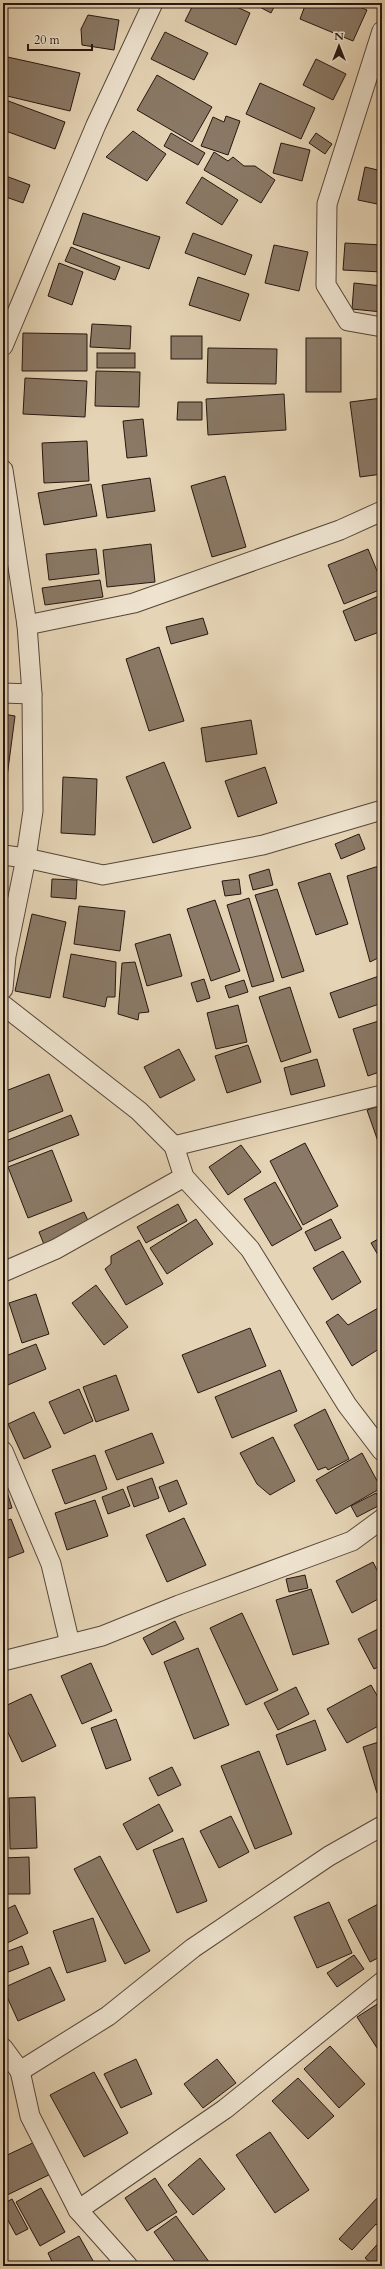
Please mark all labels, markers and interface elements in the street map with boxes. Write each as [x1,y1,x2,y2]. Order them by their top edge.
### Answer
scale bar [28,26,92,52]
north arrow [319,26,359,66]
text: N [334,29,344,44]
text: 20 m [34,32,61,48]

